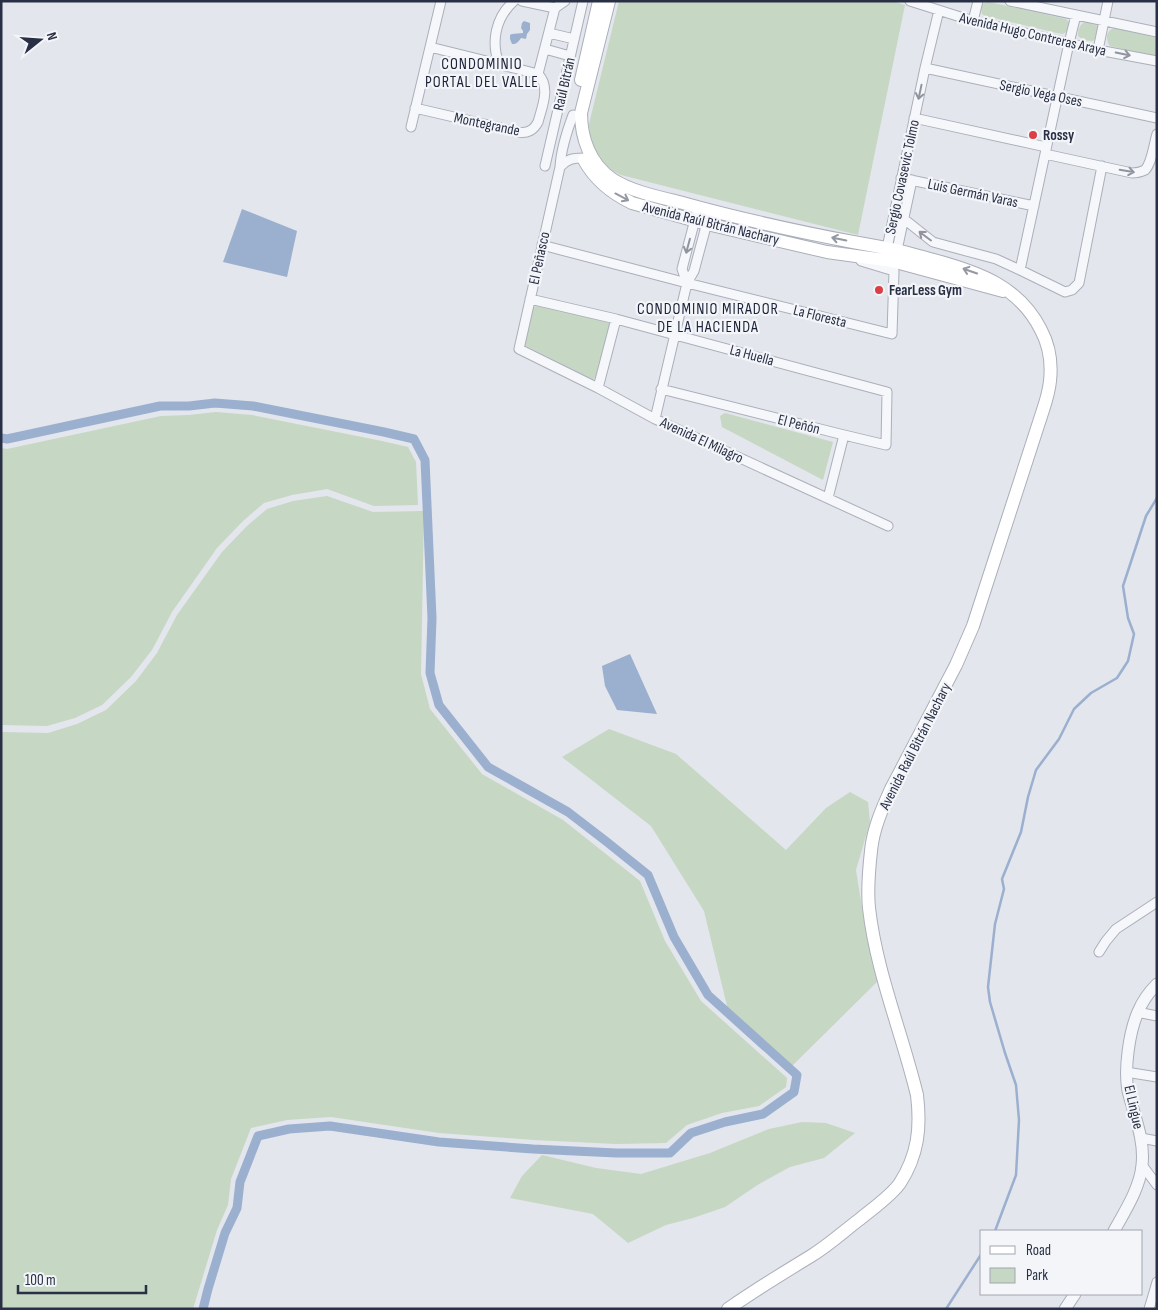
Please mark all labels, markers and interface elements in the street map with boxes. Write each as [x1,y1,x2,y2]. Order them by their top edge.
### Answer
street label: Avenida Hugo Contreras Araya [957,8,1108,61]
north arrow [15,15,65,65]
text: N [43,30,61,42]
one-way arrow [1115,50,1131,60]
district label: CONDOMINIO PORTAL DEL VALLE [425,55,539,92]
street label: Raúl Bitrán [549,56,580,113]
street label: Sergio Vega Oses [998,75,1084,112]
one-way arrow [915,83,924,99]
street label: Montegrande [452,108,521,141]
street label: Sergio Covasevic Tolmo [881,118,924,236]
place label: Rossy [1043,126,1075,145]
marker: Rossy [1027,129,1039,141]
one-way arrow [1118,167,1134,177]
street label: Luis Germán Varas [926,175,1020,212]
one-way arrow [614,193,629,203]
street label: Avenida Raúl Bitrán Nachary [640,197,781,250]
street label: El Peñasco [525,230,554,286]
one-way arrow [919,231,932,242]
one-way arrow [831,234,847,244]
one-way arrow [683,237,692,253]
one-way arrow [963,266,978,275]
place label: FearLess Gym [889,281,962,300]
marker: FearLess Gym [873,284,885,296]
district label: CONDOMINIO MIRADOR DE LA HACIENDA [637,300,779,337]
street label: La Floresta [791,301,849,332]
street label: La Huella [728,340,776,371]
street label: El Peñón [776,410,822,439]
street label: Avenida El Milagro [656,413,746,468]
street label: Avenida Raúl Bitrán Nachary [875,679,956,814]
street label: El Lingue [1119,1083,1148,1131]
legend [980,1230,1143,1295]
text: Road [1026,1241,1051,1260]
scale bar [18,1262,145,1294]
text: Park [1026,1266,1048,1285]
text: 100 m [25,1271,56,1290]

